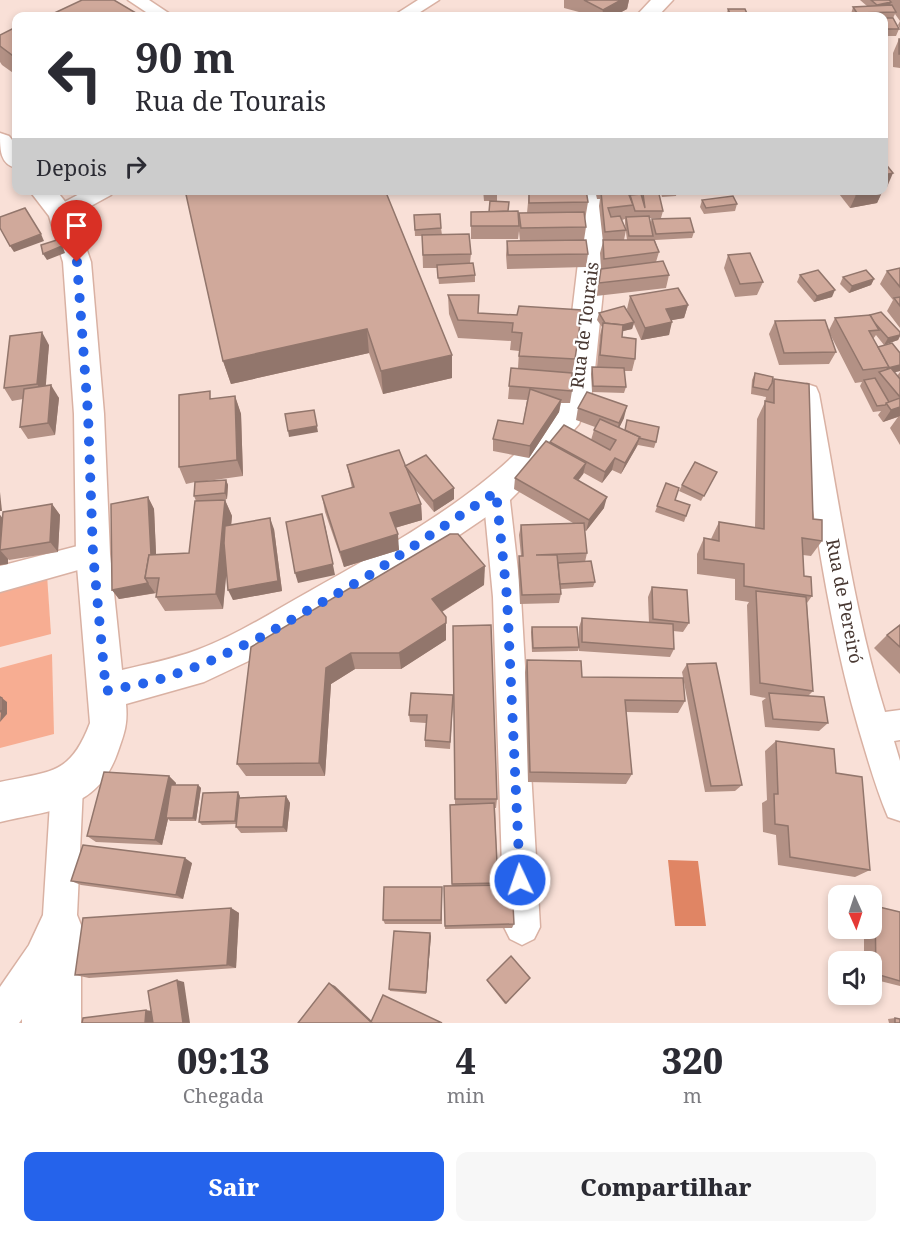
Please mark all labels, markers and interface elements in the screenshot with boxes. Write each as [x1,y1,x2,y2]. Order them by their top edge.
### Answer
text: 90 m [135,28,235,85]
icon: left [36,36,114,114]
text: Rua de Tourais [135,82,326,119]
icon: right [119,150,152,183]
text: Depois [36,152,107,182]
pin [51,200,102,262]
icon: arrive [60,209,93,242]
street label: Rua de Tourais [564,260,604,390]
street label: Rua de Pereiró [821,537,869,665]
position arrow [488,848,552,912]
north arrow [828,885,882,939]
map controls [828,885,882,1005]
button: sound [828,951,882,1005]
text: 09:13 [177,1036,270,1085]
text: 4 [456,1036,476,1085]
text: 320 [662,1036,723,1085]
text: Chegada [183,1082,264,1109]
text: min [447,1082,485,1109]
text: m [683,1082,702,1109]
button: Sair [24,1152,444,1221]
button: Compartilhar [456,1152,876,1221]

